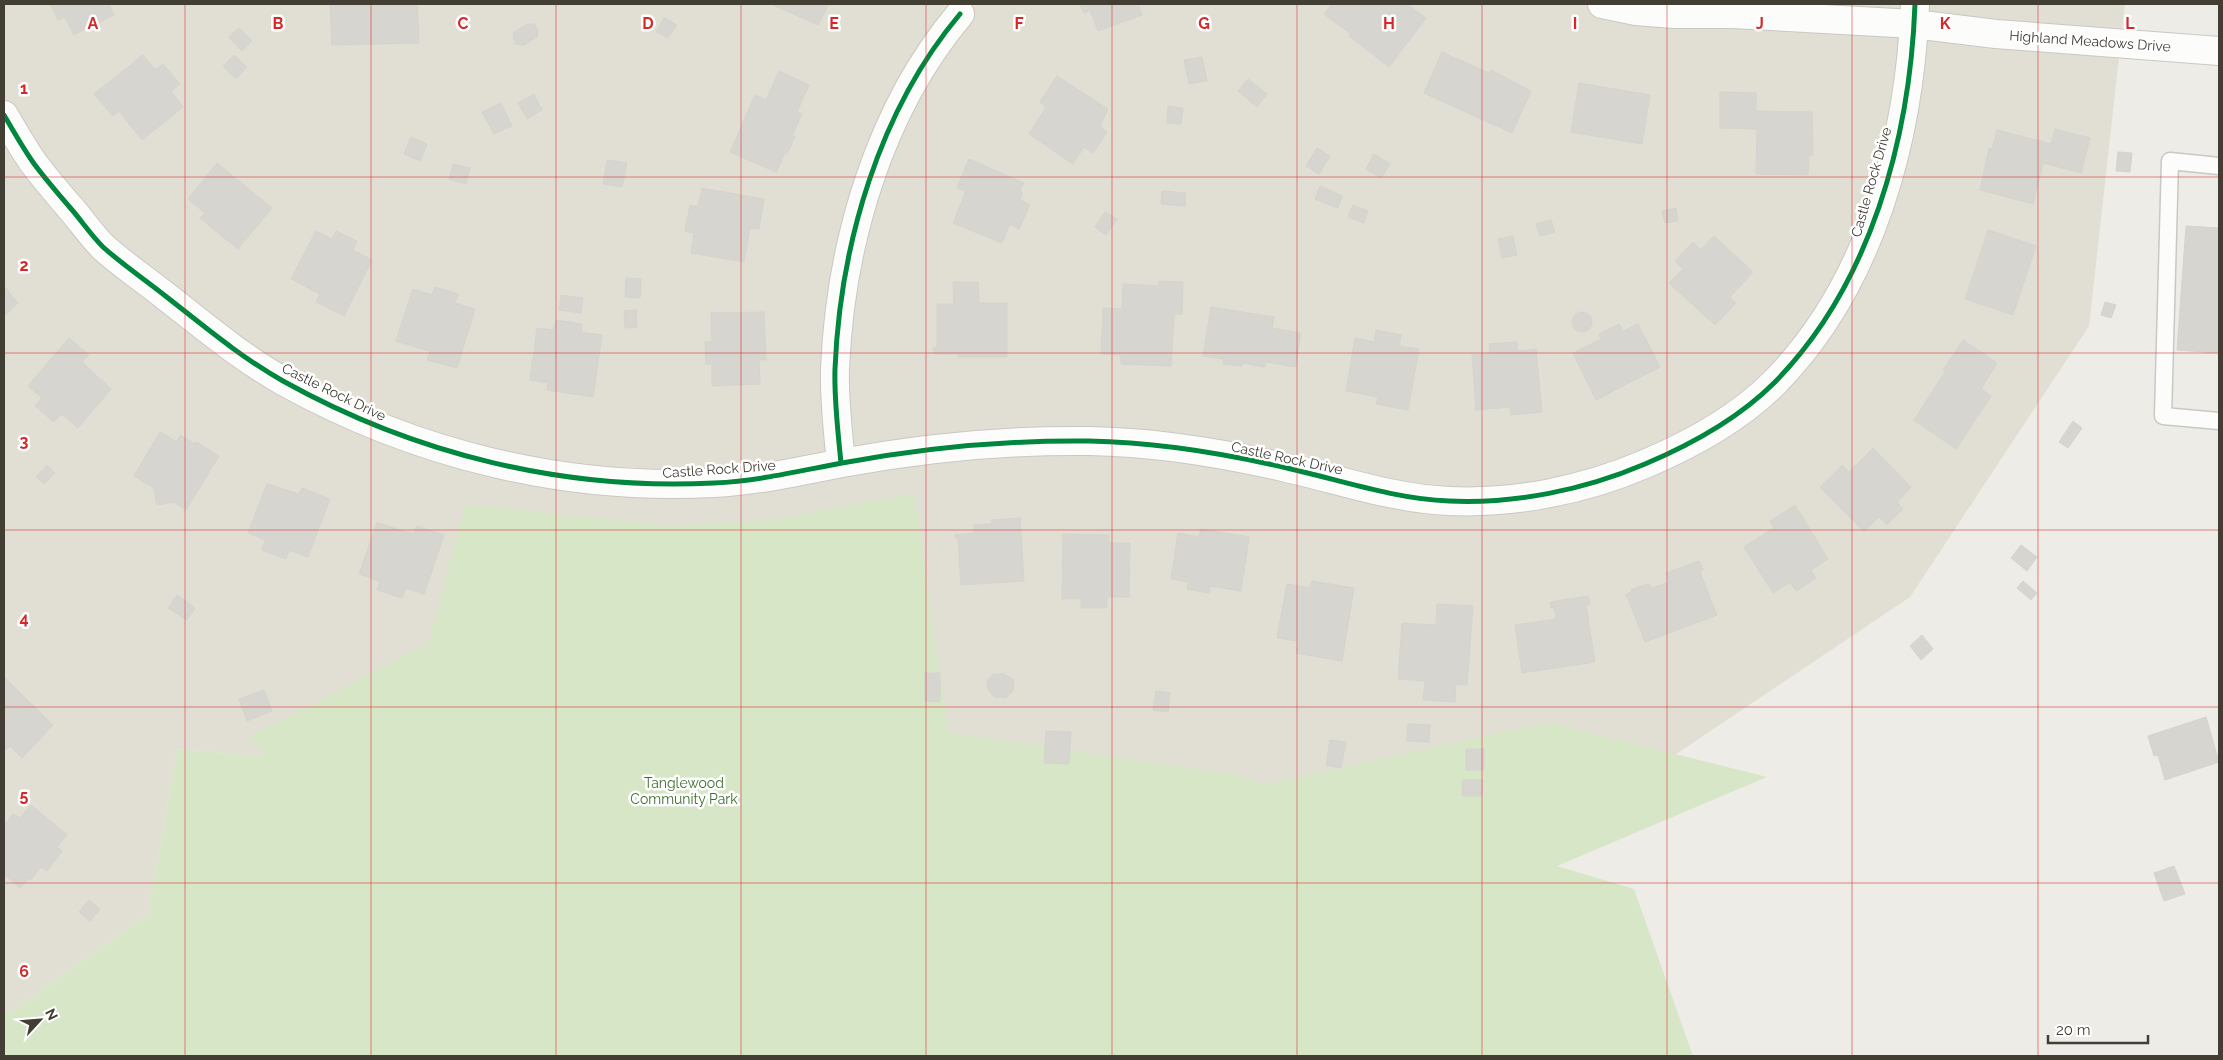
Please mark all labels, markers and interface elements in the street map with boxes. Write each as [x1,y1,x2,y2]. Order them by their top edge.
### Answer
text: A [88,14,99,33]
text: B [273,14,284,33]
text: C [458,14,469,33]
text: D [642,14,654,33]
text: E [829,14,839,33]
text: F [1014,14,1024,33]
text: G [1198,14,1210,33]
text: H [1383,14,1395,33]
text: I [1573,14,1577,33]
text: J [1756,14,1764,33]
text: K [1940,14,1951,33]
text: L [2125,14,2135,33]
street label: Highland Meadows Drive [2009,27,2171,55]
text: 1 [20,79,28,98]
street label: Castle Rock Drive [1848,125,1894,239]
text: 2 [19,256,29,275]
street label: Castle Rock Drive [279,360,389,424]
text: 3 [20,432,29,451]
street label: Castle Rock Drive [1230,438,1344,478]
street label: Castle Rock Drive [662,457,776,481]
text: 4 [19,609,29,628]
park label: Tanglewood Community Park [630,775,738,807]
text: 5 [20,786,29,805]
text: 6 [19,962,29,981]
north arrow [15,995,65,1045]
text: N [42,1006,61,1023]
scale bar [2048,1012,2148,1044]
text: 20 m [2056,1021,2091,1039]

